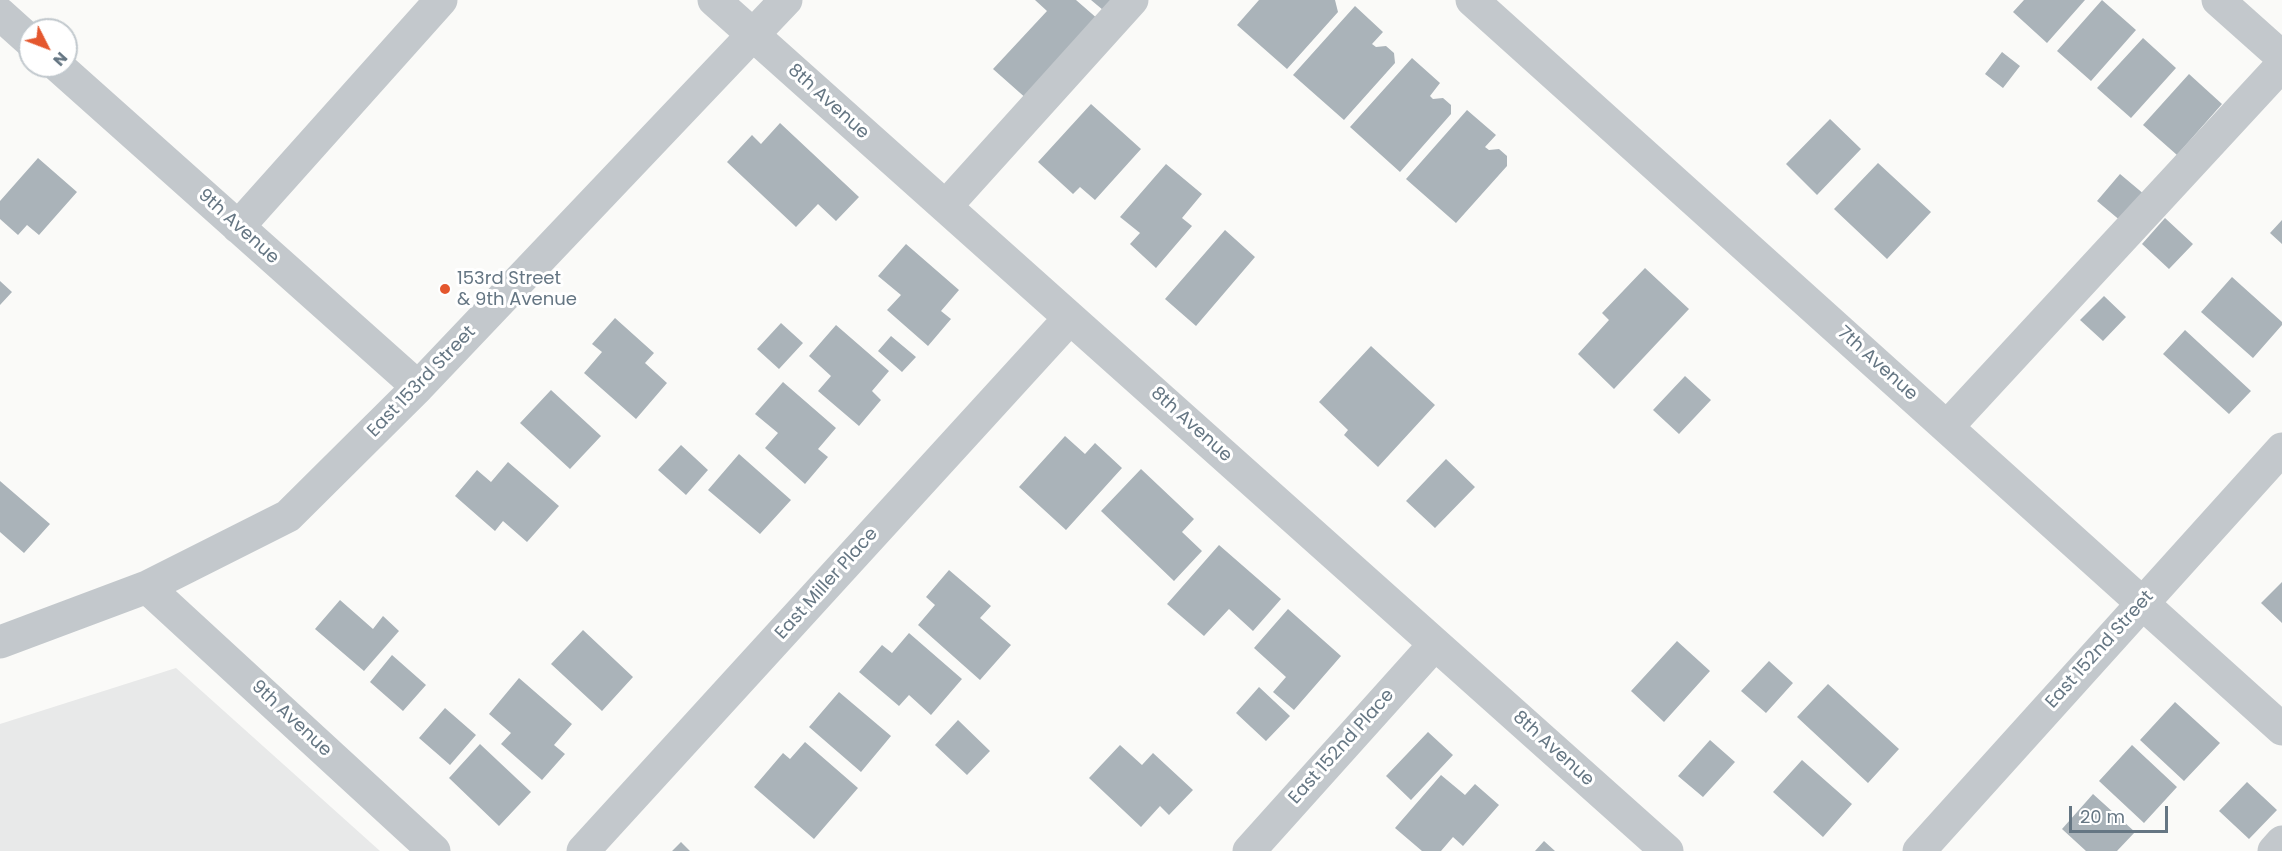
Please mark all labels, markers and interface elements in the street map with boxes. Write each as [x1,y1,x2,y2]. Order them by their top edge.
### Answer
north arrow [18,18,78,78]
text: N [48,47,73,71]
street label: 8th Avenue [783,60,873,144]
street label: 9th Avenue [193,185,283,269]
place label: 153rd Street & 9th Avenue [457,268,577,310]
marker: 153rd Street & 9th Avenue [438,282,452,296]
street label: East 153rd Street [363,322,481,442]
street label: 7th Avenue [1833,322,1921,406]
street label: 8th Avenue [1146,383,1236,467]
street label: East Miller Place [771,524,883,644]
street label: East 152nd Street [2042,587,2158,713]
street label: 9th Avenue [246,676,336,762]
street label: East 152nd Place [1285,685,1399,809]
street label: 8th Avenue [1508,707,1598,791]
scale bar [2072,794,2171,832]
text: 20 m [2080,804,2125,829]

